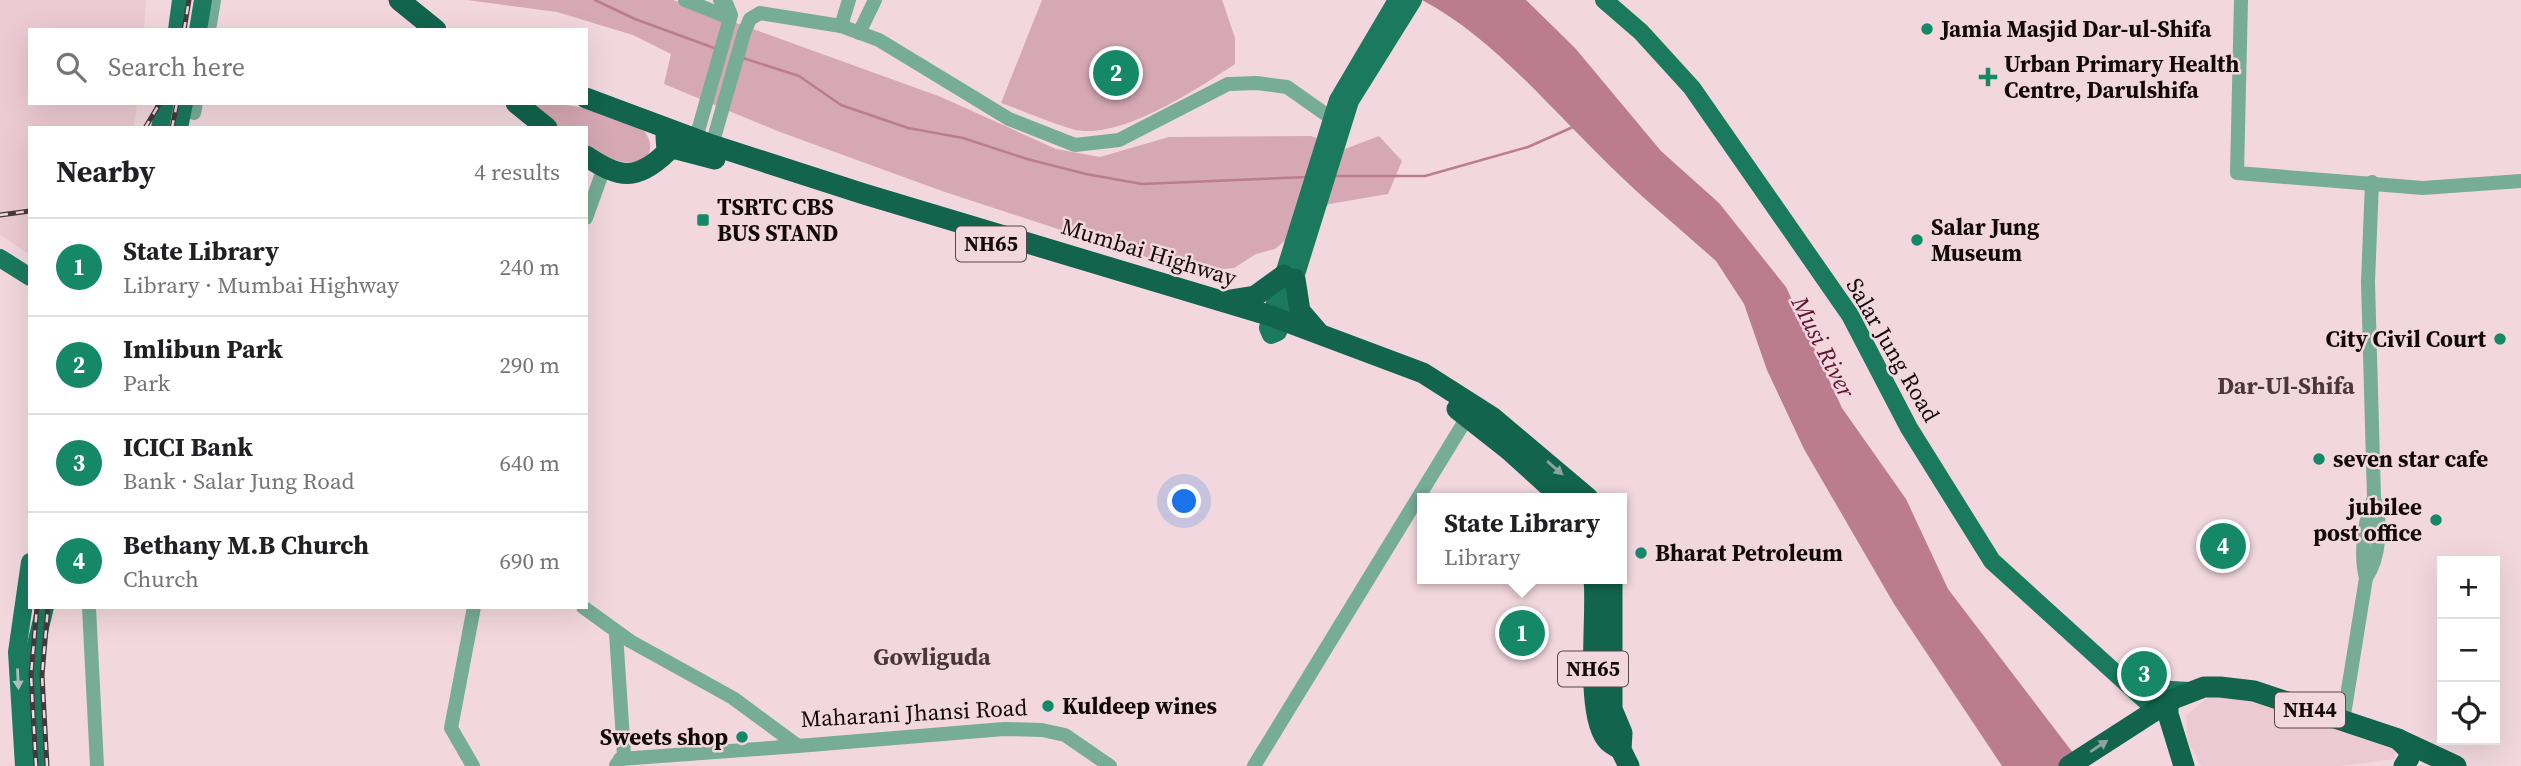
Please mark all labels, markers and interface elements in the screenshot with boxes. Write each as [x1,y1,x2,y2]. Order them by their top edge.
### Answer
place label: Jamia Masjid Dar-ul-Shifa [1939,13,2212,45]
marker: Jamia Masjid Dar-ul-Shifa [1919,21,1935,37]
search box [28,28,588,105]
pin: 2 [1093,47,1139,99]
icon: search [52,48,90,86]
place label: Urban Primary Health Centre, Darulshifa [2004,48,2240,106]
text: Search here [108,49,245,85]
marker: Urban Primary Health Centre, Darulshifa [1978,67,1998,87]
text: Nearby [56,151,155,192]
text: 4 results [474,156,560,188]
place label: TSRTC CBS BUS STAND [717,191,838,249]
street label: Mumbai Highway [1057,210,1241,294]
place label: Salar Jung Museum [1931,211,2040,269]
marker: TSRTC CBS BUS STAND [695,212,711,228]
road number: NH65 [956,226,1026,262]
marker: Salar Jung Museum [1909,232,1925,248]
text: State Library [123,233,279,269]
text: 1 [73,251,85,283]
text: 240 m [499,251,560,283]
text: Library · Mumbai Highway [123,269,399,301]
street label: Salar Jung Road [1839,272,1947,428]
water label: Musi River [1783,290,1864,404]
place label: City Civil Court [2326,323,2487,355]
text: Imlibun Park [123,331,283,367]
marker: City Civil Court [2492,331,2508,347]
text: 2 [73,349,85,381]
text: 290 m [499,349,560,381]
text: Park [123,367,170,399]
district label: Dar-Ul-Shifa [2217,369,2355,402]
text: ICICI Bank [123,429,253,465]
place label: seven star cafe [2333,443,2488,475]
text: 3 [73,447,85,479]
text: 640 m [499,447,560,479]
marker: seven star cafe [2311,451,2327,467]
one-way arrow [1545,460,1563,475]
text: Bank · Salar Jung Road [123,465,355,497]
your location [1167,484,1201,518]
place label: jubilee post office [2313,491,2422,549]
popup [1417,493,1627,584]
text: State Library [1444,505,1600,541]
marker: jubilee post office [2428,512,2444,528]
pin: 4 [2200,520,2246,572]
text: Bethany M.B Church [123,527,369,563]
place label: Bharat Petroleum [1655,537,1843,569]
text: Library [1444,541,1521,573]
text: 4 [73,545,85,577]
text: 690 m [499,545,560,577]
marker: Bharat Petroleum [1633,545,1649,561]
map controls [2437,556,2500,745]
button: + [2437,556,2500,619]
text: Church [123,563,199,595]
pin: 1 [1499,607,1545,659]
button: − [2437,619,2500,682]
district label: Gowliguda [873,640,991,673]
pin: 3 [2121,648,2167,700]
road number: NH65 [1558,652,1628,686]
one-way arrow [13,668,24,690]
button: locate [2437,682,2500,745]
place label: Kuldeep wines [1062,690,1217,722]
street label: Maharani Jhansi Road [800,691,1028,735]
road number: NH44 [2275,692,2345,728]
marker: Kuldeep wines [1040,698,1056,714]
place label: Sweets shop [600,721,728,753]
marker: Sweets shop [734,729,750,745]
one-way arrow [2090,739,2108,753]

